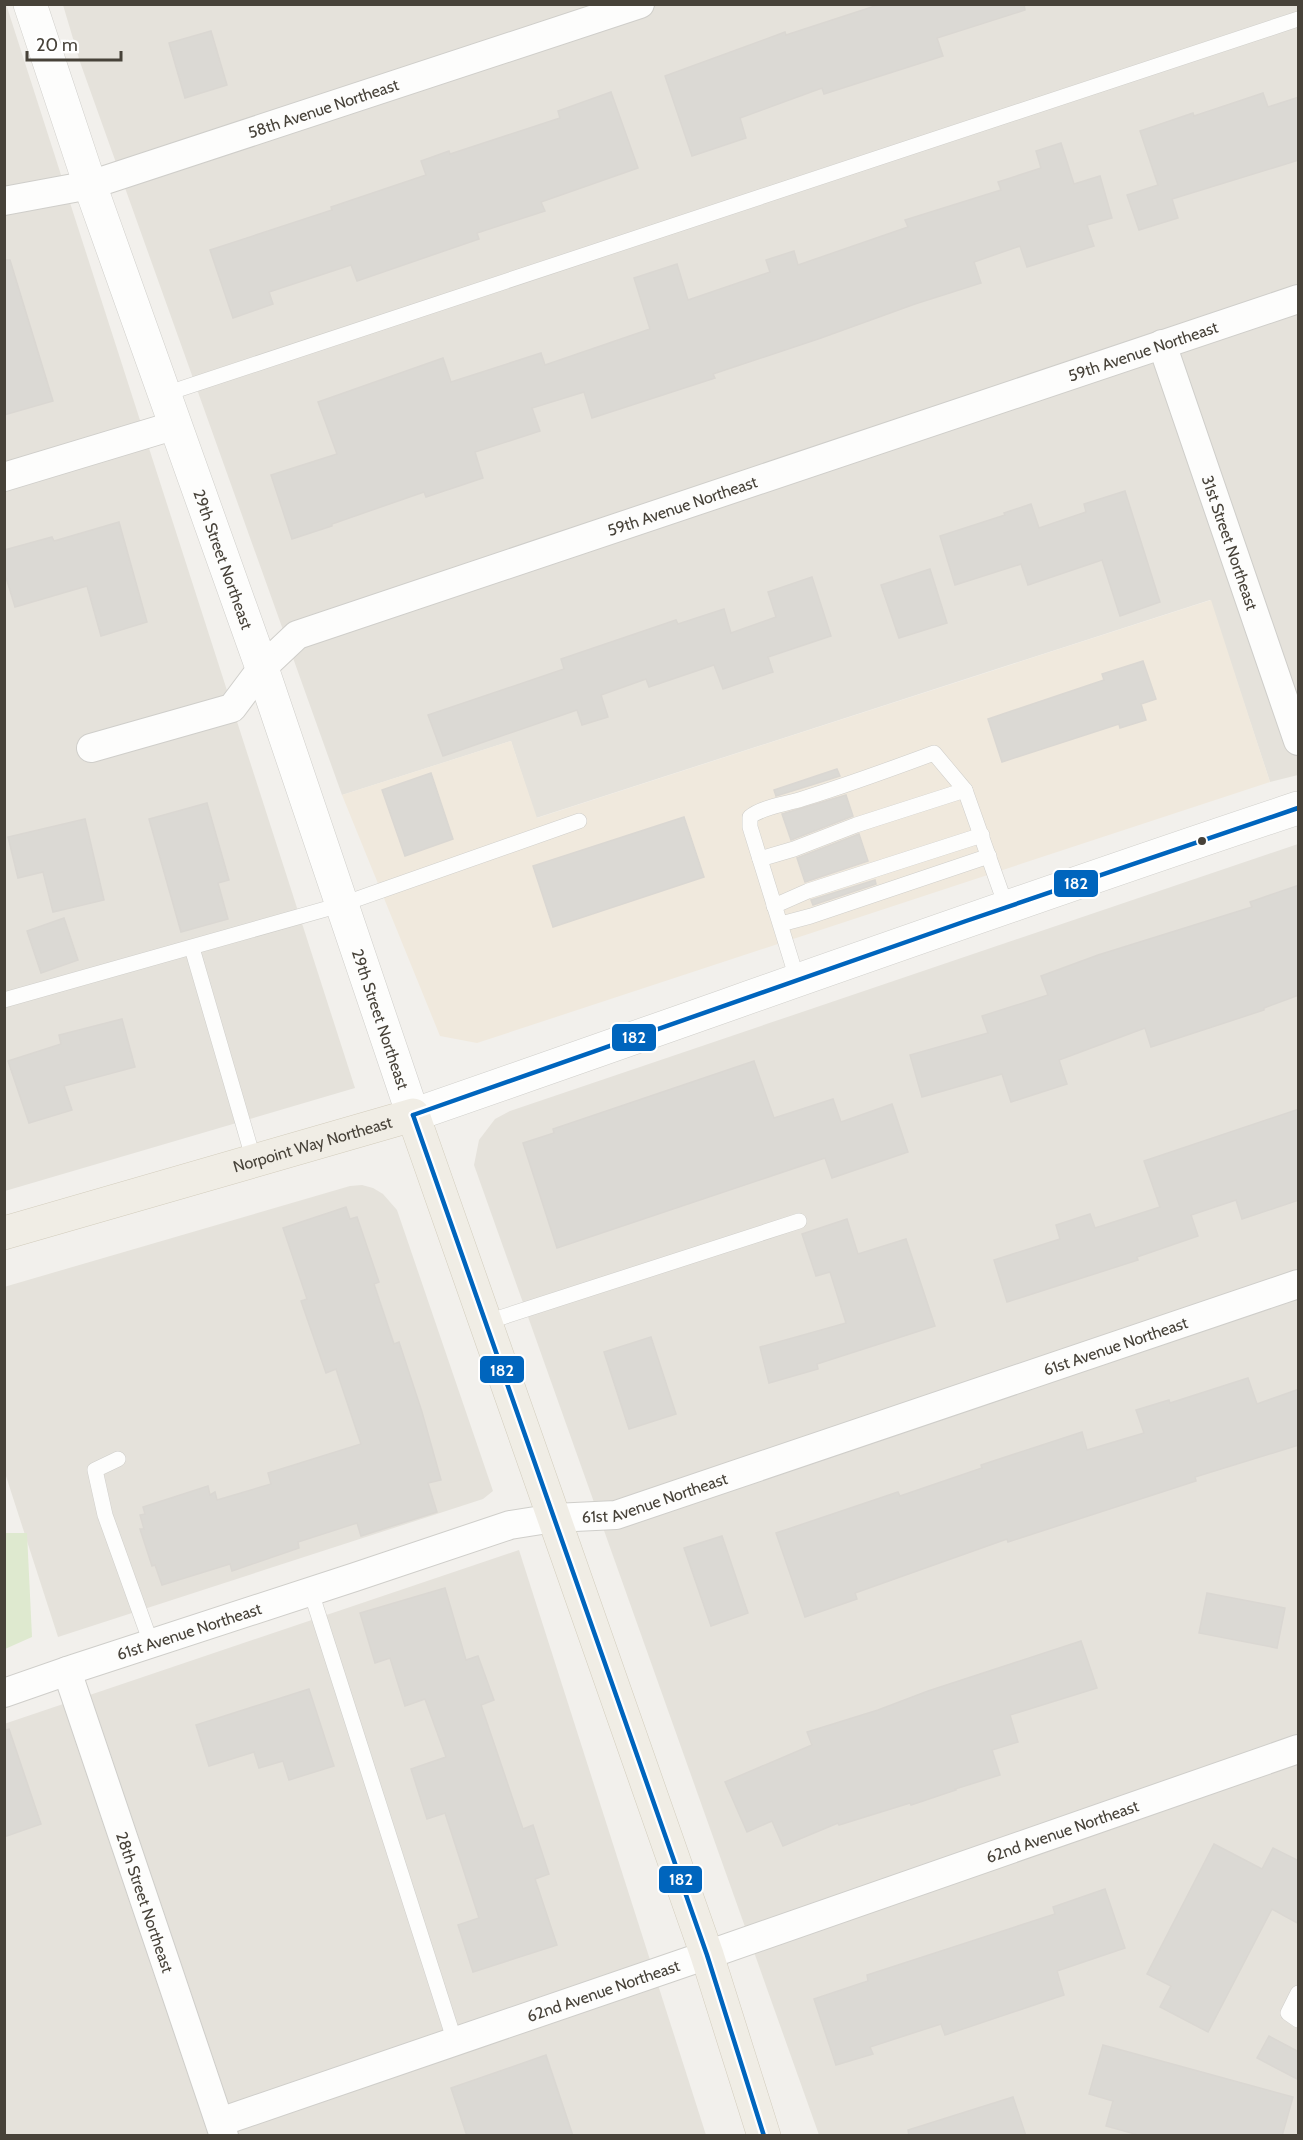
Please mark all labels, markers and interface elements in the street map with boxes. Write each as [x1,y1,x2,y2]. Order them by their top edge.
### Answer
scale bar [27,24,122,62]
text: 20 m [36,34,78,56]
street label: 58th Avenue Northeast [246,75,402,142]
street label: 59th Avenue Northeast [1066,317,1221,385]
street label: 59th Avenue Northeast [605,472,760,540]
street label: 31st Street Northeast [1198,473,1262,613]
street label: 29th Street Northeast [189,487,257,632]
unlabelled marker [1196,835,1208,847]
line badge: 182 [1053,869,1099,898]
text: 182 [1064,874,1088,893]
street label: 29th Street Northeast [348,947,413,1092]
line badge: 182 [611,1023,657,1052]
text: 182 [622,1028,646,1047]
street label: Norpoint Way Northeast [231,1112,395,1176]
street label: 61st Avenue Northeast [1041,1313,1191,1380]
line badge: 182 [479,1355,525,1384]
text: 182 [490,1361,514,1380]
street label: 61st Avenue Northeast [581,1469,730,1527]
street label: 61st Avenue Northeast [114,1599,264,1664]
street label: 62nd Avenue Northeast [984,1796,1142,1867]
street label: 28th Street Northeast [112,1829,177,1976]
line badge: 182 [658,1865,703,1894]
text: 182 [669,1870,693,1889]
street label: 62nd Avenue Northeast [524,1956,683,2026]

